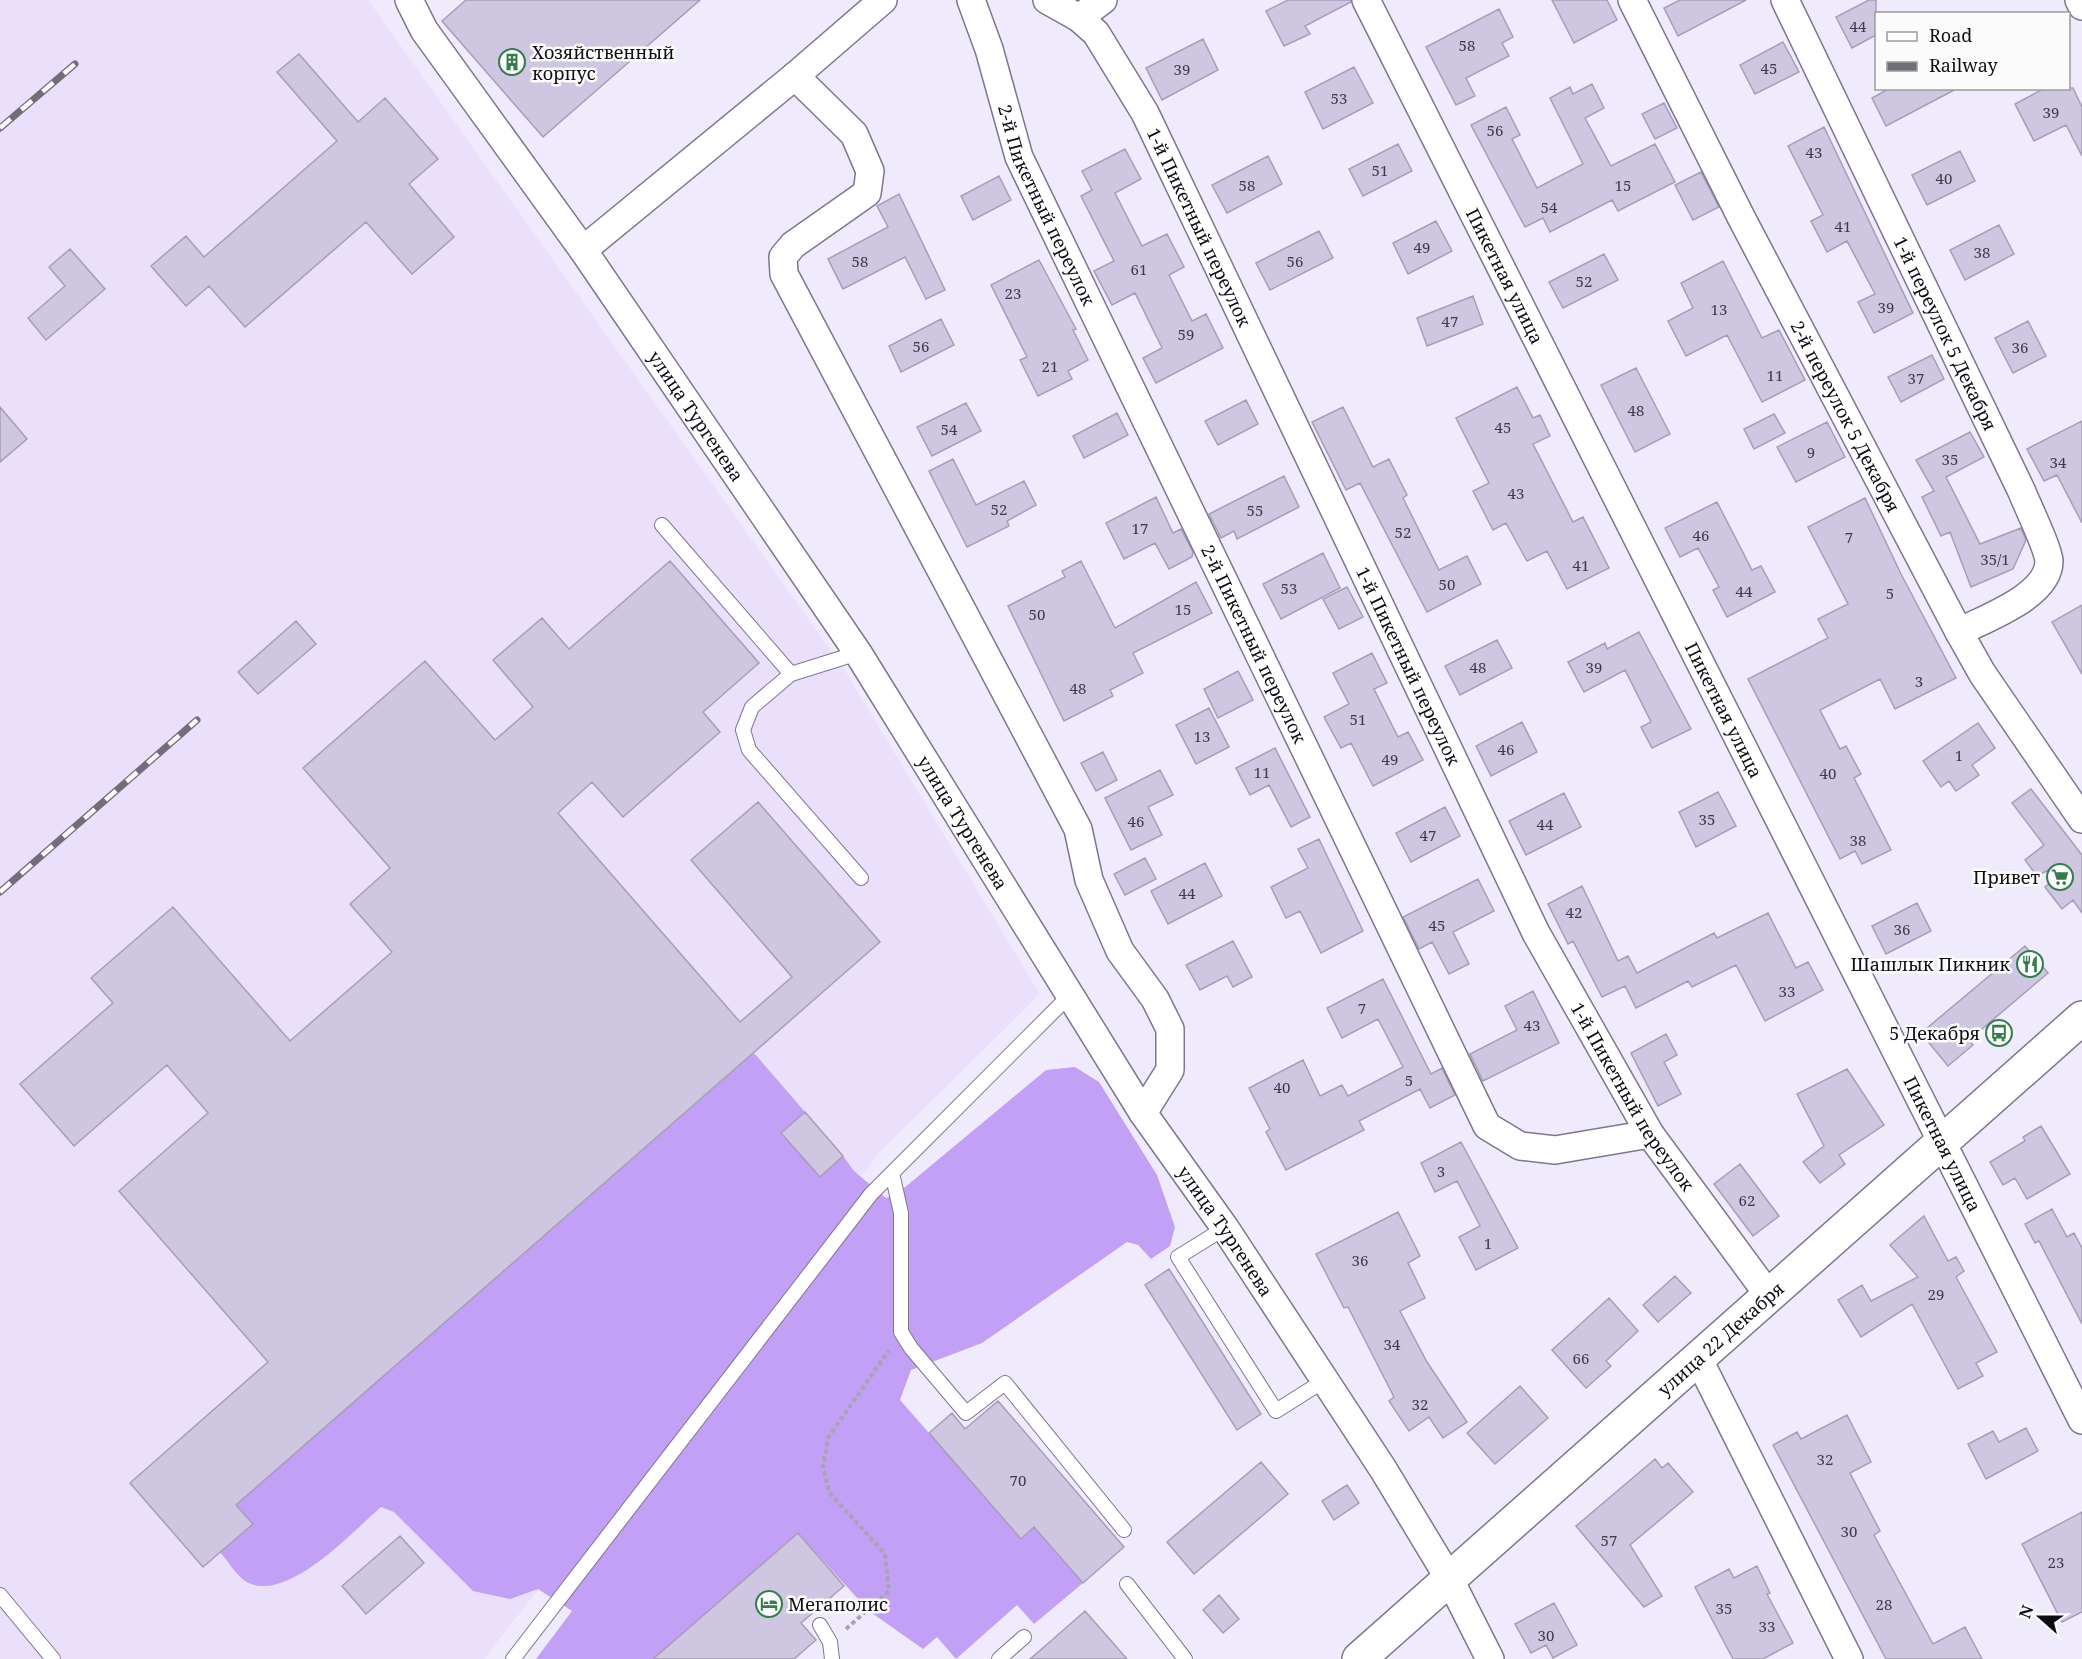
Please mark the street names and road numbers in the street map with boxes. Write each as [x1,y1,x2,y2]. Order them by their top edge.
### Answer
street label: 2-й Пикетный переулок [993,102,1101,310]
street label: 1-й Пикетный переулок [1142,124,1257,331]
street label: Пикетная улица [1461,204,1549,348]
street label: 1-й переулок 5 Декабря [1889,232,2003,435]
street label: 2-й переулок 5 Декабря [1786,316,1906,516]
street label: улица Тургенева [643,346,749,486]
street label: 2-й Пикетный переулок [1196,541,1312,747]
street label: 1-й Пикетный переулок [1351,563,1466,769]
street label: Пикетная улица [1680,638,1768,782]
street label: улица Тургенева [912,751,1013,894]
street label: 1-й Пикетный переулок [1566,998,1700,1196]
street label: Пикетная улица [1898,1072,1987,1216]
street label: улица Тургенева [1172,1161,1279,1301]
street label: улица 22 Декабря [1652,1276,1789,1401]

